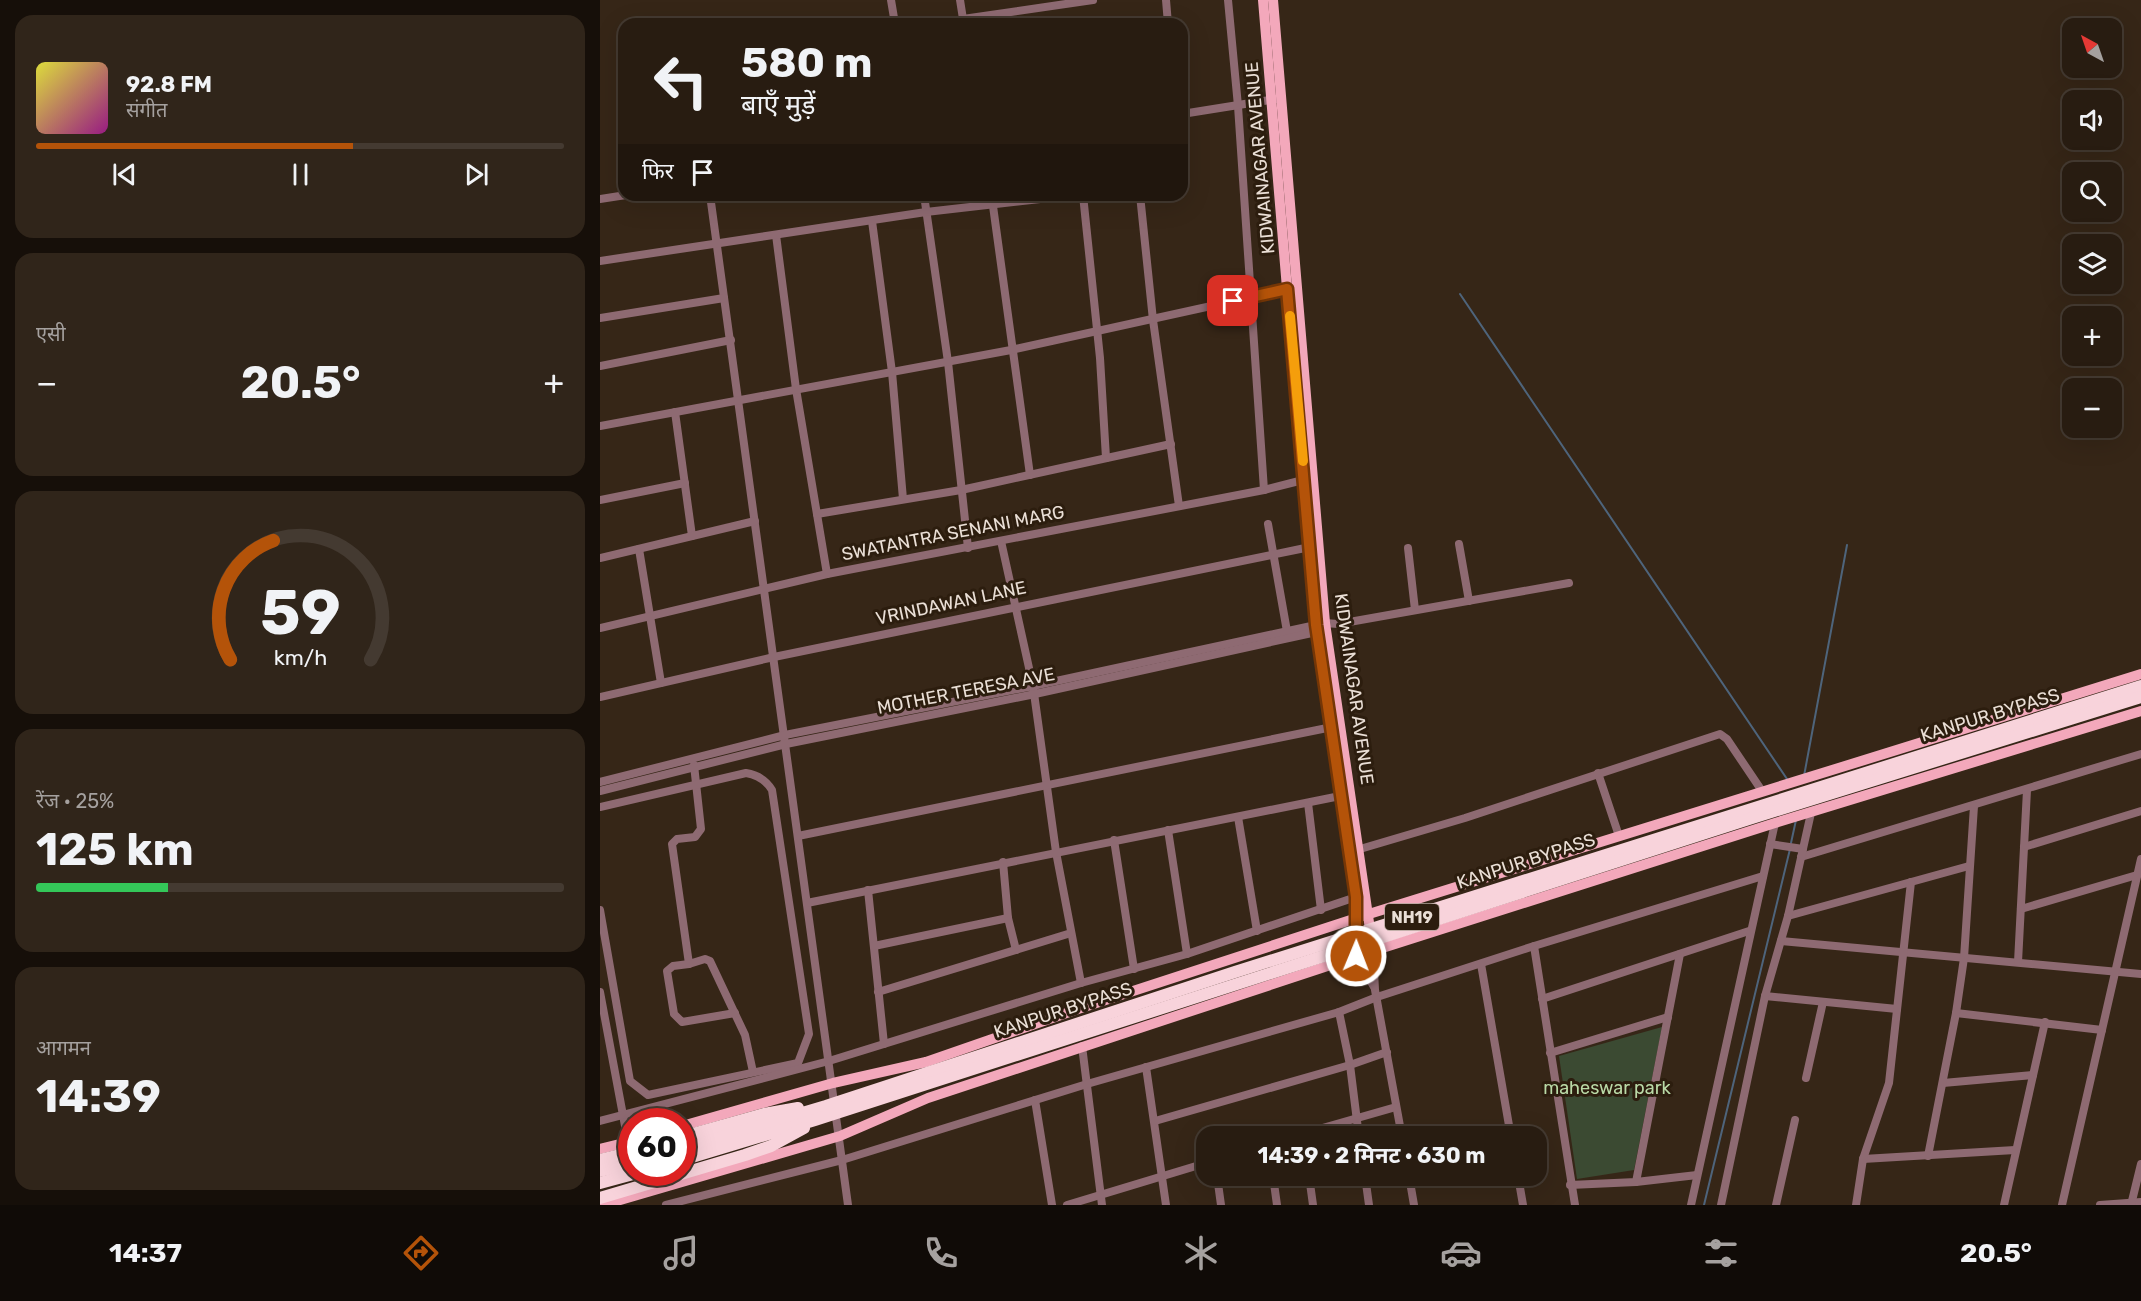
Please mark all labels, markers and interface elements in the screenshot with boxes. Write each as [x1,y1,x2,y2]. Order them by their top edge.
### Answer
north arrow [2062,18,2122,78]
map controls [2062,18,2122,438]
text: 580 m [741,38,873,88]
icon: left [642,42,720,120]
street label: KIDWAINAGAR AVENUE [1241,61,1279,255]
text: 92.8 FM [126,71,212,98]
text: बाएँ मुड़ें [741,89,816,121]
button: sound [2062,90,2122,150]
text: संगीत [126,98,167,122]
icon: arrive [686,156,719,189]
icon: previous [108,158,141,191]
icon: pause [284,158,317,191]
icon: next [460,158,493,191]
text: फिर [642,158,674,185]
button: search [2062,162,2122,222]
button: layers [2062,234,2122,294]
pin [1207,275,1258,326]
icon: arrive [1216,284,1249,317]
button: + [2062,306,2122,366]
text: एसी [36,322,66,346]
text: 20.5° [241,356,360,409]
text: − [36,363,57,402]
text: + [543,363,564,402]
button: − [2062,378,2122,438]
street label: SWATANTRA SENANI MARG [840,501,1066,565]
text: 59 [260,576,340,650]
street label: VRINDAWAN LANE [874,576,1028,630]
street label: KIDWAINAGAR AVENUE [1330,592,1378,786]
text: km/h [273,645,327,670]
street label: MOTHER TERESA AVE [875,663,1057,719]
street label: KANPUR BYPASS [1918,683,2062,747]
text: रेंज · 25% [36,789,114,813]
text: 125 km [36,823,194,876]
street label: KANPUR BYPASS [1454,828,1598,894]
road number: NH19 [1385,904,1439,930]
position arrow [1324,924,1388,988]
street label: KANPUR BYPASS [991,977,1135,1043]
text: आगमन [36,1036,91,1060]
text: 14:39 [36,1070,161,1123]
park label: maheswar park [1543,1077,1672,1099]
speed limit sign: 60 [618,1108,696,1186]
text: 14:39 · 2 मिनट · 630 m [1257,1142,1486,1169]
icon: directions [400,1232,442,1274]
icon: music [660,1232,702,1274]
icon: phone [920,1232,962,1274]
icon: climate [1180,1232,1222,1274]
icon: car [1440,1232,1482,1274]
icon: filters [1700,1232,1742,1274]
text: 14:37 [109,1237,182,1269]
text: 20.5° [1960,1237,2032,1269]

